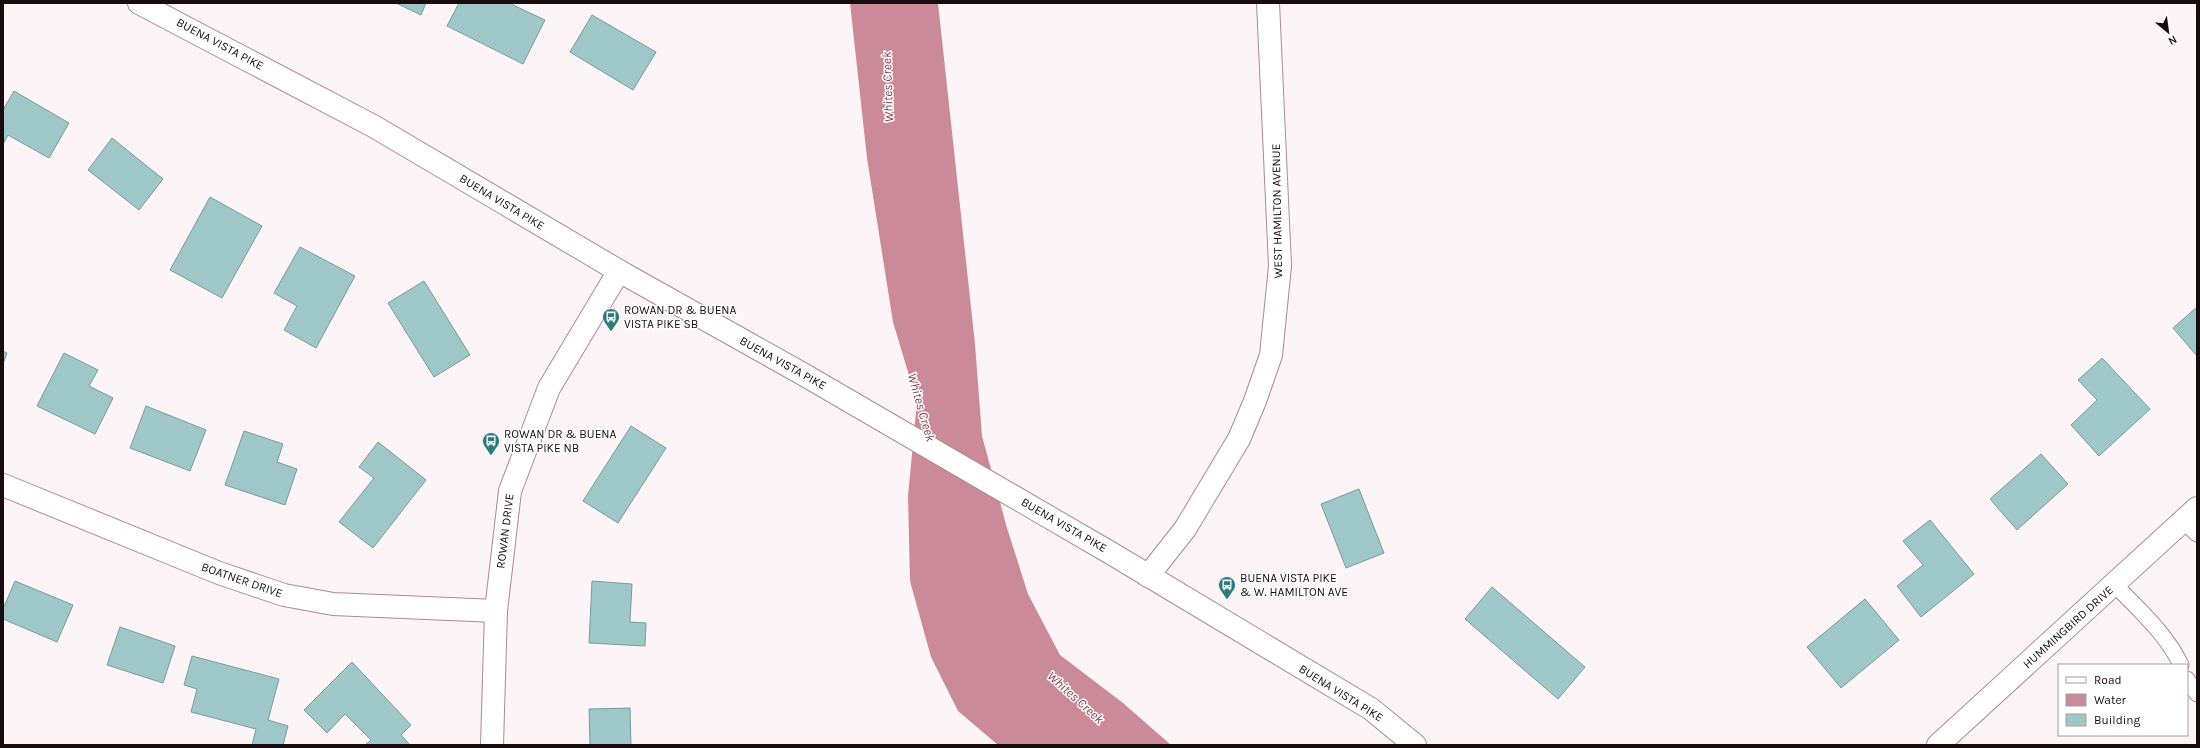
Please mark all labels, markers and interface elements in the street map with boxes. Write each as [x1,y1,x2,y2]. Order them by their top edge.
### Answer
north arrow [2148,12,2188,52]
street label: BUENA VISTA PIKE [174,15,266,73]
text: N [2166,33,2179,48]
water label: Whites Creek [879,51,896,123]
street label: WEST HAMILTON AVENUE [1269,144,1285,278]
street label: BUENA VISTA PIKE [457,171,547,233]
place label: ROWAN DR & BUENA VISTA PIKE SB [624,303,737,331]
bus stop icon: ROWAN DR & BUENA VISTA PIKE SB [601,307,621,332]
street label: BUENA VISTA PIKE [737,333,829,393]
water label: Whites Creek [905,371,939,444]
place label: ROWAN DR & BUENA VISTA PIKE NB [504,427,617,455]
bus stop icon: ROWAN DR & BUENA VISTA PIKE NB [481,431,501,456]
street label: ROWAN DRIVE [493,493,517,569]
street label: BUENA VISTA PIKE [1019,495,1109,555]
street label: BOATNER DRIVE [200,560,284,600]
place label: BUENA VISTA PIKE & W. HAMILTON AVE [1240,571,1348,599]
bus stop icon: BUENA VISTA PIKE & W. HAMILTON AVE [1217,575,1237,600]
street label: HUMMINGBIRD DRIVE [2020,583,2116,671]
street label: BUENA VISTA PIKE [1296,661,1386,725]
legend [2058,664,2188,736]
water label: Whites Creek [1044,668,1107,727]
text: Road [2094,673,2122,687]
text: Water [2094,693,2127,707]
text: Building [2094,713,2141,727]

